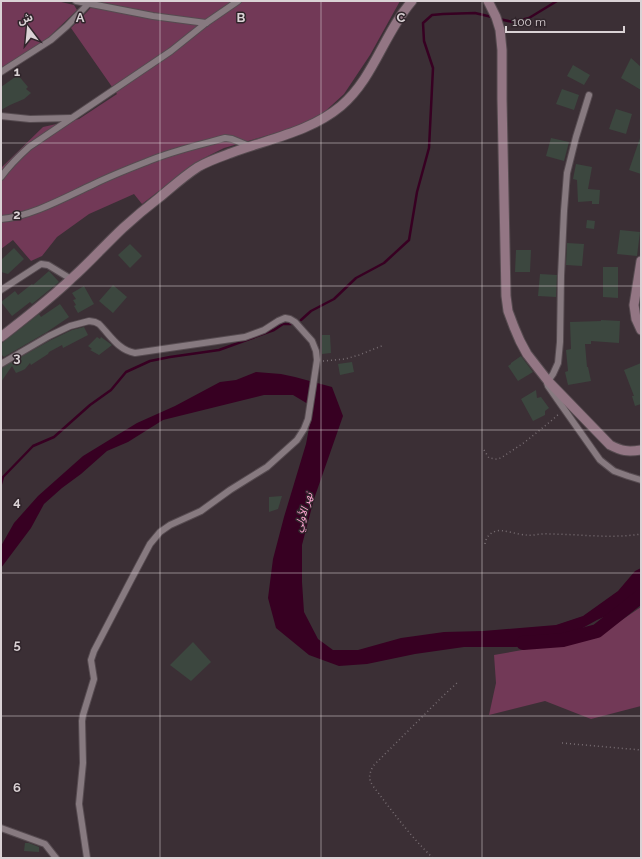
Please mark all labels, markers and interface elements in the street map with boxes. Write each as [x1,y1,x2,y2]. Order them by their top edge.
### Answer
north arrow [8,8,48,48]
scale bar [506,8,624,34]
text: A [76,10,85,25]
text: B [237,10,246,25]
text: C [397,10,406,25]
text: ش [16,11,34,27]
text: 100 m [512,15,546,29]
text: 1 [14,64,21,79]
text: 2 [13,207,21,222]
text: 3 [13,350,21,365]
water label: نهر الأولي [291,489,319,534]
text: 4 [13,494,21,509]
text: 5 [13,637,21,652]
text: 6 [13,780,21,795]

